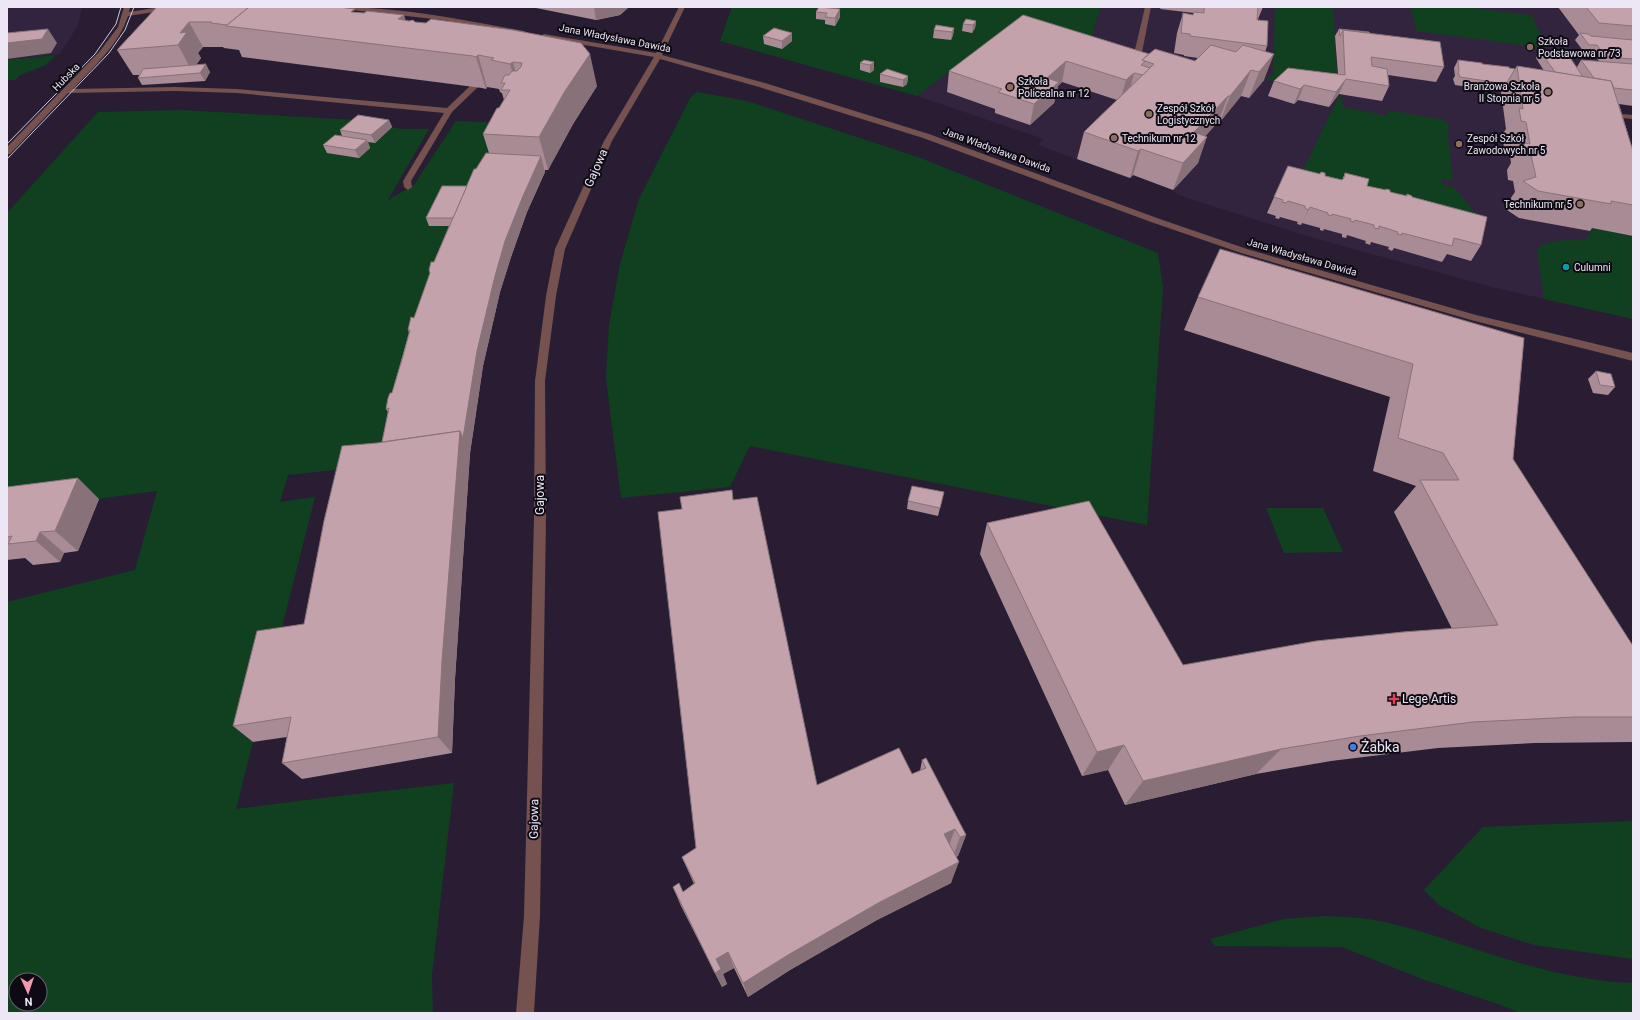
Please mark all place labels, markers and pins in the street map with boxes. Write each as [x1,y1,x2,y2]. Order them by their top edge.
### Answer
place label: Szkoła Podstawowa nr 73 [1538,36,1621,59]
marker: Szkoła Podstawowa nr 73 [1525,42,1535,52]
place label: Szkoła Policealna nr 12 [1018,76,1090,99]
place label: Branżowa Szkoła II Stopnia nr 5 [1464,81,1540,104]
marker: Szkoła Policealna nr 12 [1005,82,1015,92]
marker: Branżowa Szkoła II Stopnia nr 5 [1543,87,1553,97]
place label: Zespół Szkół Logistycznych [1157,103,1220,126]
marker: Zespół Szkół Logistycznych [1144,109,1154,119]
marker: Technikum nr 12 [1109,133,1119,143]
place label: Technikum nr 12 [1122,133,1196,144]
place label: Zespół Szkół Zawodowych nr 5 [1467,133,1546,156]
marker: Zespół Szkół Zawodowych nr 5 [1454,139,1464,149]
place label: Technikum nr 5 [1504,199,1572,210]
marker: Technikum nr 5 [1575,199,1585,209]
marker: Culumni [1561,262,1571,272]
place label: Culumni [1574,262,1611,273]
place label: Lege Artis [1402,692,1456,706]
marker: Lege Artis [1389,694,1399,704]
place label: Żabka [1361,739,1400,755]
marker: Żabka [1348,742,1358,752]

